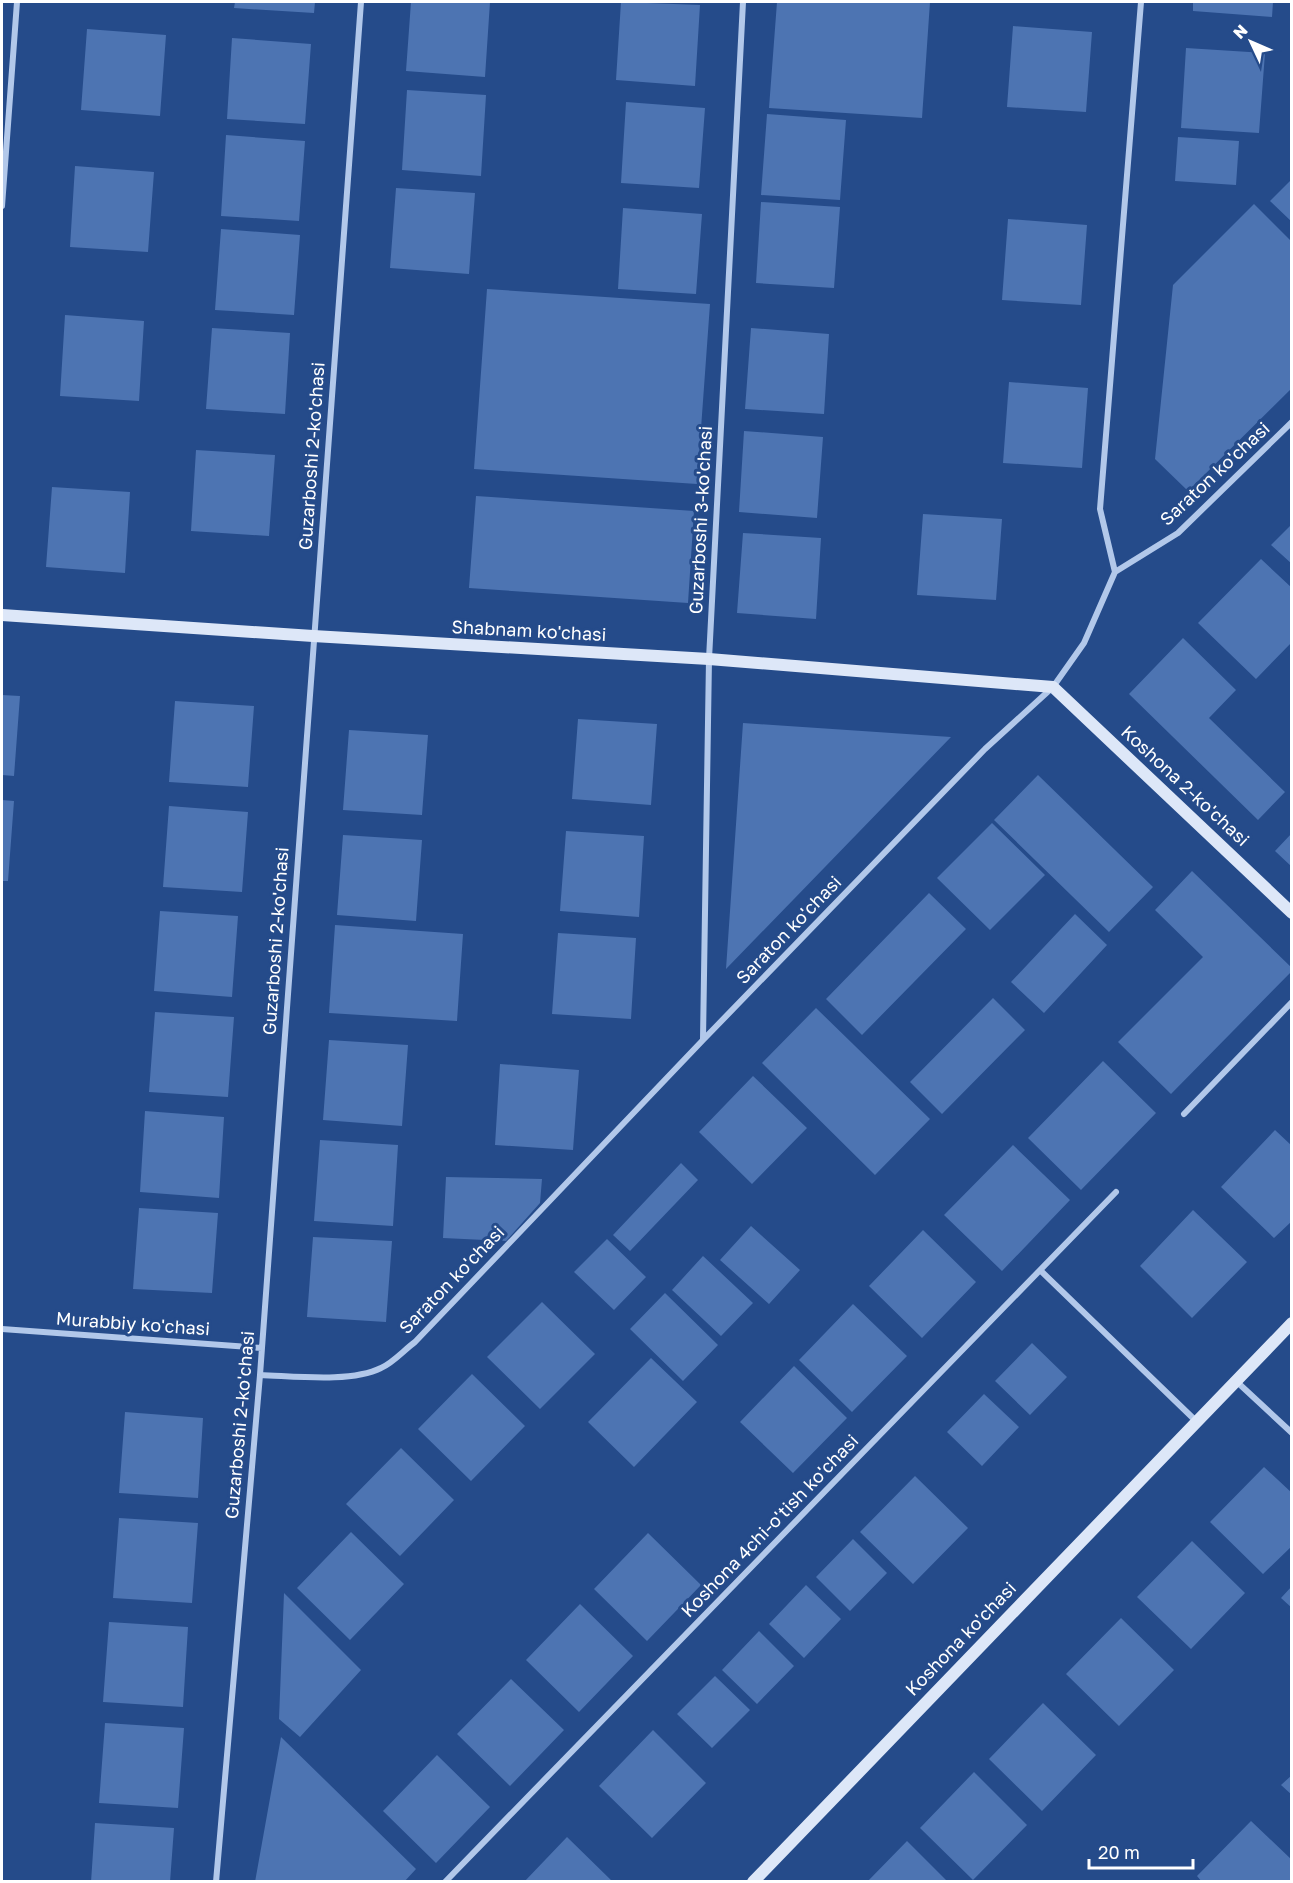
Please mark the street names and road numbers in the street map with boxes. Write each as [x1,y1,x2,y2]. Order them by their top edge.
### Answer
street label: Guzarboshi 2-ko'chasi [293,361,329,551]
street label: Saraton ko'chasi [1155,417,1274,530]
street label: Guzarboshi 3-ko'chasi [684,425,716,615]
street label: Shabnam ko'chasi [451,615,607,645]
street label: Koshona 2-ko'chasi [1117,720,1254,850]
street label: Guzarboshi 2-ko'chasi [257,846,293,1036]
street label: Saraton ko'chasi [731,871,845,988]
street label: Saraton ko'chasi [394,1221,508,1338]
street label: Murabbiy ko'chasi [55,1307,211,1339]
street label: Guzarboshi 2-ko'chasi [220,1330,258,1520]
street label: Koshona 4chi-o'tish ko'chasi [676,1429,862,1621]
street label: Koshona ko'chasi [900,1577,1020,1700]

